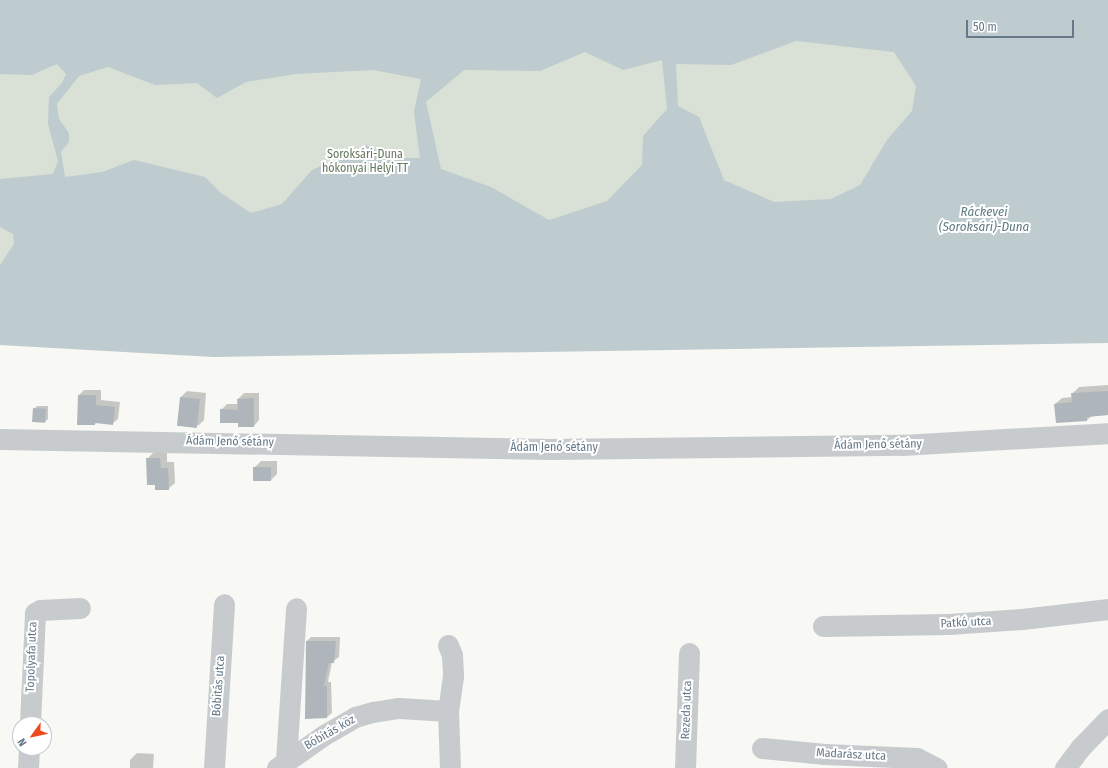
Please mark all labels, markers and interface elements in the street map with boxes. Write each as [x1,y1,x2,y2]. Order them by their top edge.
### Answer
scale bar [968,12,1076,38]
text: 50 m [973,20,997,34]
park label: Soroksári-Duna hókonyai Helyi TT [322,148,408,176]
water label: Ráckevei (Soroksári)-Duna [939,205,1029,236]
street label: Ádám Jenő sétány [186,434,274,450]
street label: Ádám Jenő sétány [834,437,922,453]
street label: Ádám Jenő sétány [510,441,598,455]
street label: Patkó utca [940,614,992,632]
street label: Topolyafa utca [24,621,40,693]
street label: Bóbitás utca [210,655,228,717]
street label: Rezeda utca [679,680,695,740]
street label: Bóbitás köz [302,713,358,753]
north arrow [12,716,52,756]
text: N [15,736,30,749]
street label: Madarász utca [816,746,886,764]

